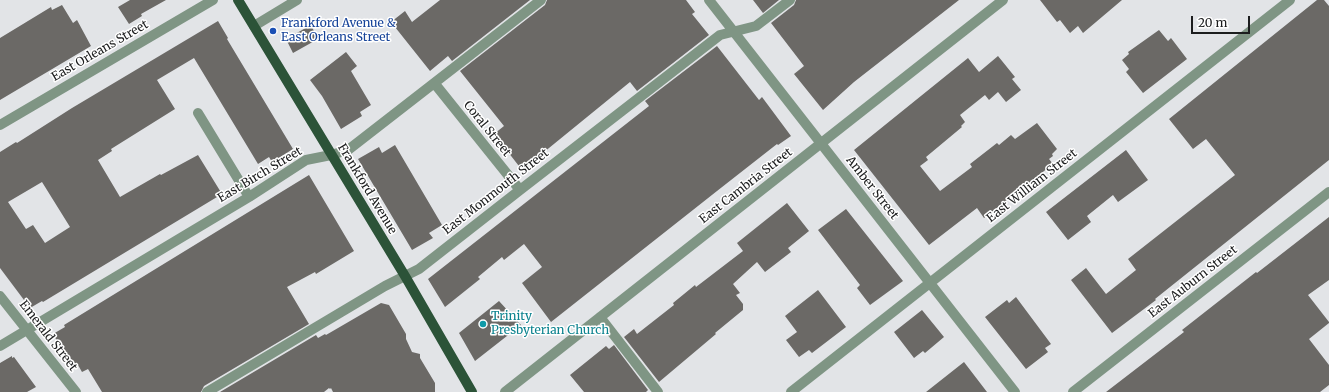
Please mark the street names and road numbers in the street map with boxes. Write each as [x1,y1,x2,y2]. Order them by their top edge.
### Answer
street label: East Orleans Street [49,17,151,85]
street label: Coral Street [460,98,514,160]
street label: Frankford Avenue [334,141,400,237]
street label: East Birch Street [215,144,305,206]
street label: East Cambria Street [697,145,795,227]
street label: East Monmouth Street [440,146,552,238]
street label: East William Street [984,146,1080,226]
street label: Amber Street [843,153,901,223]
street label: East Auburn Street [1146,243,1240,321]
street label: Emerald Street [16,298,80,374]

